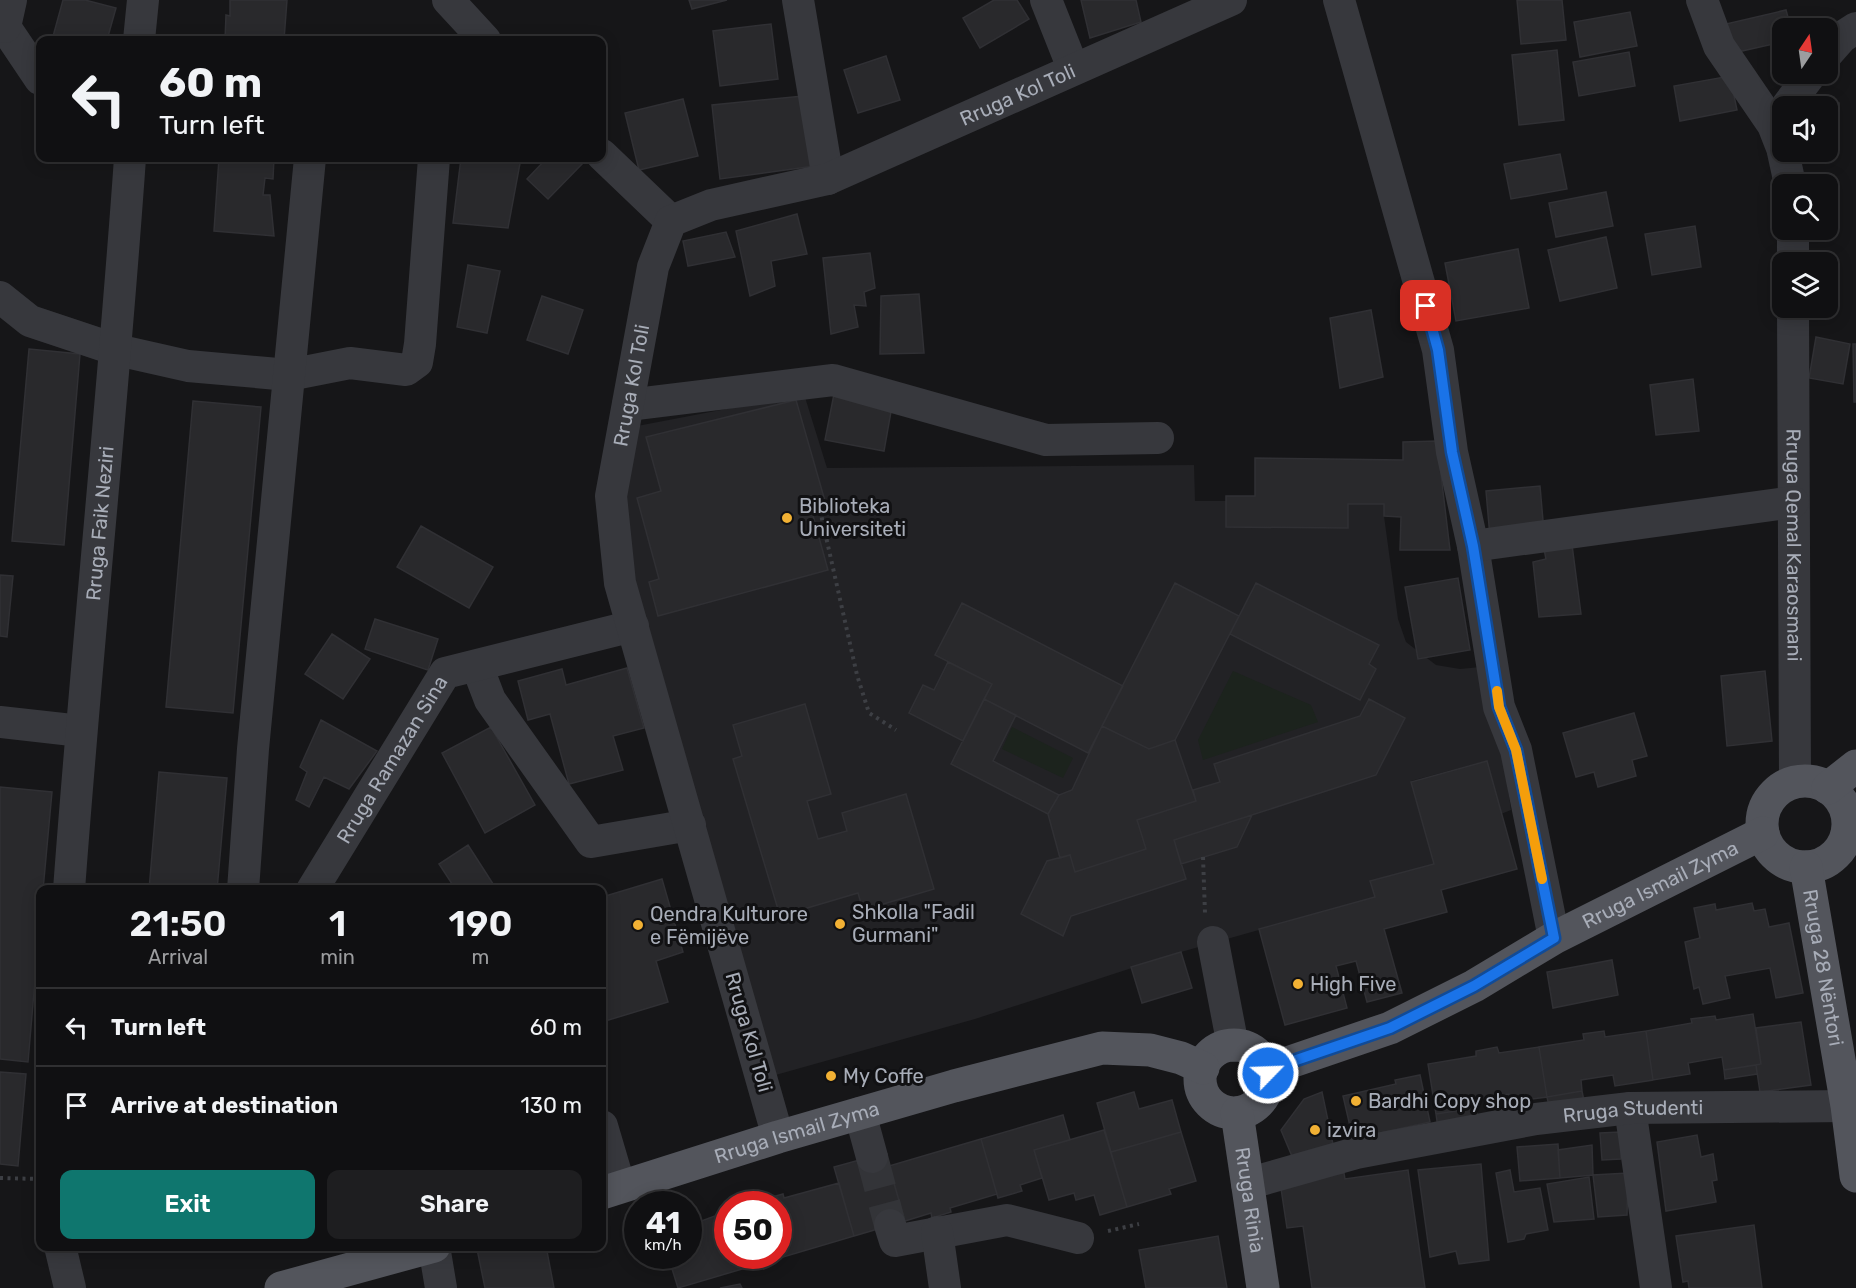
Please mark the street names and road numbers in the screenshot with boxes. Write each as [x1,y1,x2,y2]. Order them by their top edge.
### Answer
street label: Rruga Kol Toli [956,59,1079,131]
street label: Rruga Kol Toli [608,322,654,448]
street label: Rruga Qemal Karaosmani [1782,428,1806,662]
street label: Rruga Faik Neziri [81,445,119,602]
street label: Rruga Ramazan Sina [331,671,452,848]
street label: Rruga Ismail Zyma [1578,836,1742,934]
street label: Rruga 28 Nëntori [1798,887,1849,1048]
street label: Rruga Kol Toli [720,969,778,1095]
street label: Rruga Studenti [1562,1095,1703,1128]
street label: Rruga Ismail Zyma [711,1096,882,1169]
street label: Rruga Rinia [1230,1146,1270,1255]

